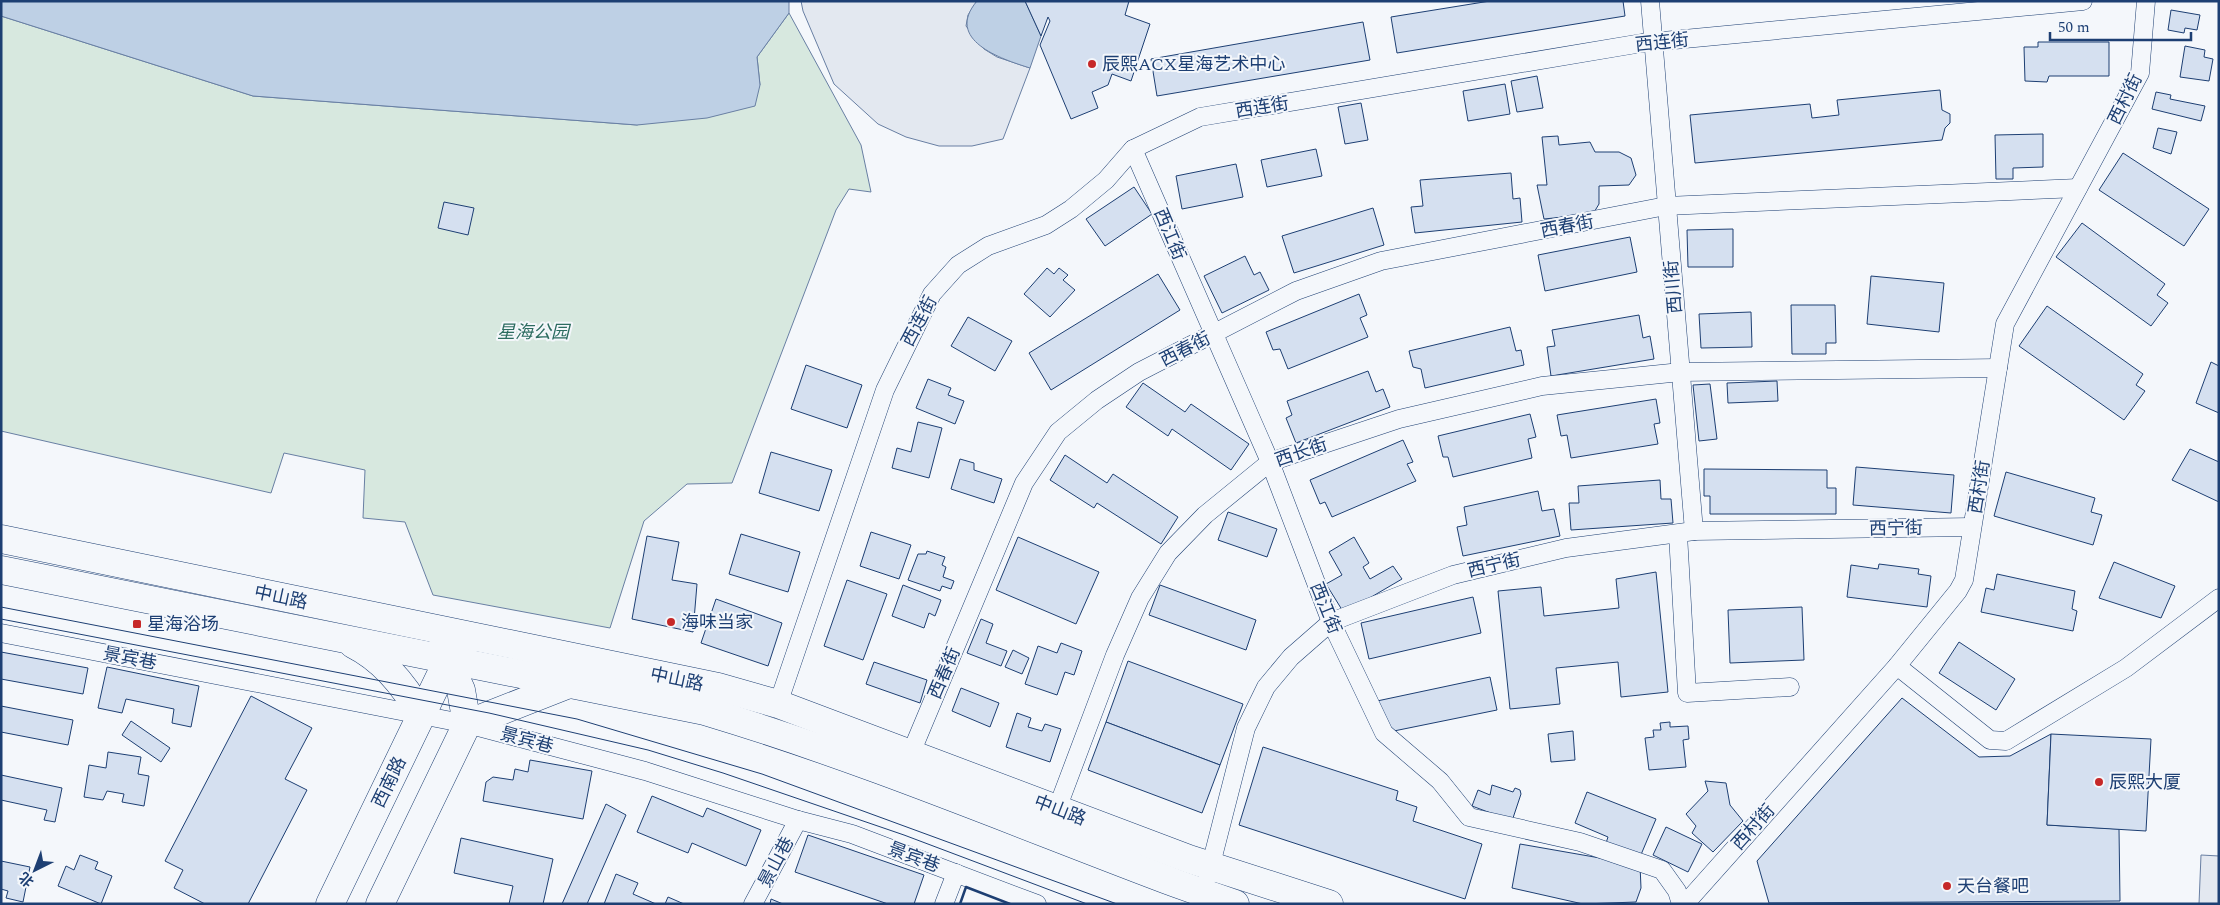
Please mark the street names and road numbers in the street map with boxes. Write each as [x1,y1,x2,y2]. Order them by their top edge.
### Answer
street label: 西连街 [1634,26,1690,59]
street label: 西村街 [2101,69,2149,129]
street label: 西连街 [1233,90,1291,125]
street label: 西江街 [1147,204,1193,264]
street label: 西春街 [1538,208,1596,245]
street label: 西川街 [1658,259,1689,315]
street label: 西连街 [895,291,944,351]
street label: 西春街 [1155,325,1215,374]
street label: 西长街 [1271,431,1331,474]
street label: 西村街 [1962,458,1997,516]
street label: 西宁街 [1869,515,1923,542]
street label: 西宁街 [1465,546,1523,585]
street label: 西江街 [1303,578,1348,638]
street label: 中山路 [252,579,310,616]
street label: 景宾巷 [101,640,159,677]
street label: 西春街 [921,643,967,703]
street label: 中山路 [648,661,706,698]
street label: 景宾巷 [497,720,556,761]
street label: 西南路 [365,752,413,812]
street label: 中山路 [1030,788,1090,833]
street label: 西村街 [1725,798,1781,856]
street label: 景山巷 [752,832,801,892]
street label: 景宾巷 [884,835,944,880]

